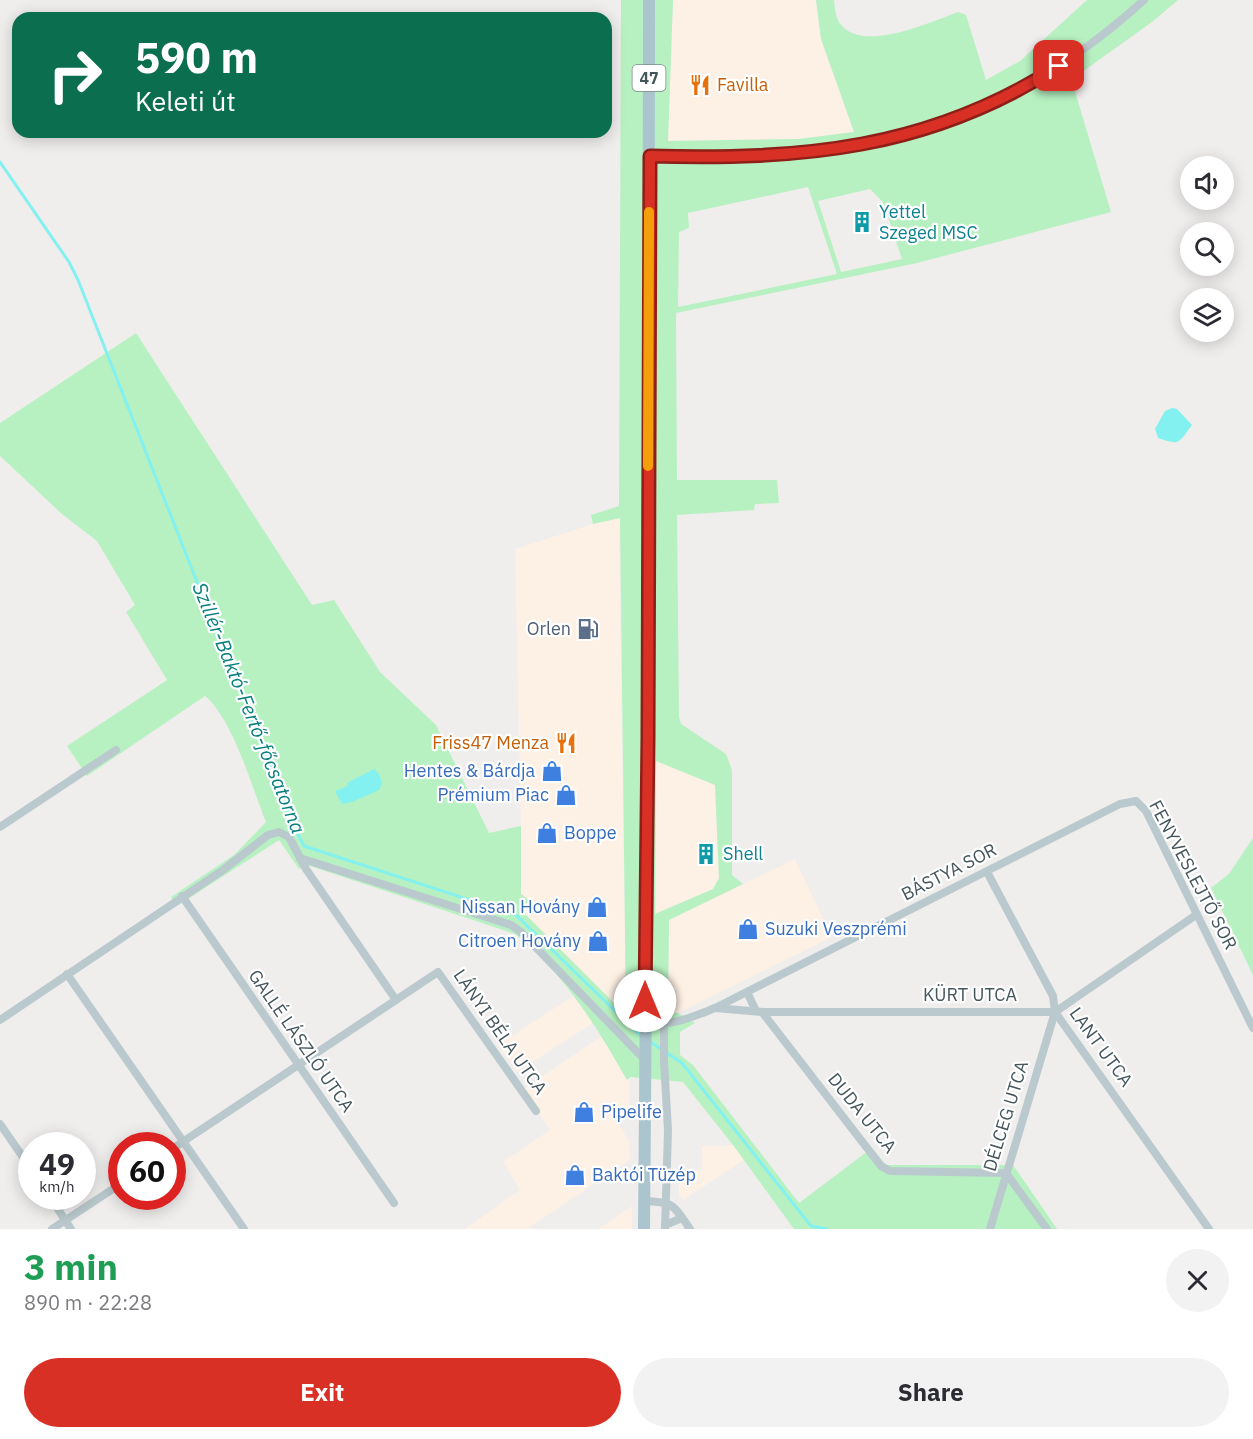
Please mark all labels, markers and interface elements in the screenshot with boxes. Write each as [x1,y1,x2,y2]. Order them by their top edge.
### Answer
text: 590 m [135,30,258,85]
icon: right [36,36,114,114]
pin [1033,40,1084,91]
icon: arrive [1042,49,1075,82]
road number: 47 [632,65,666,91]
restaurant icon: Favilla [688,73,712,97]
place label: Favilla [717,73,769,96]
text: Keleti út [135,83,236,118]
map controls [1180,156,1234,342]
button: sound [1180,156,1234,210]
place label: Yettel Szeged MSC [879,200,978,244]
building icon: Yettel Szeged MSC [850,210,874,234]
button: search [1180,222,1234,276]
button: layers [1180,288,1234,342]
water label: Szillér-Baktó-Fertő-főcsatorna [187,578,312,838]
place label: Orlen [527,617,571,640]
fuel station icon: Orlen [576,617,600,641]
place label: Friss47 Menza [432,731,549,754]
restaurant icon: Friss47 Menza [554,731,578,755]
place label: Hentes & Bárdja [404,759,535,782]
shop icon: Hentes & Bárdja [540,759,564,783]
place label: Prémium Piac [437,783,549,806]
shop icon: Prémium Piac [554,783,578,807]
street label: FENYVESLEJTŐ SOR [1144,796,1243,953]
shop icon: Boppe [535,821,559,845]
place label: Boppe [564,821,617,844]
street label: BÁSTYA SOR [897,838,1000,905]
building icon: Shell [694,842,718,866]
place label: Shell [723,842,763,865]
place label: Nissan Hovány [461,895,580,918]
shop icon: Nissan Hovány [585,895,609,919]
shop icon: Suzuki Veszprémi [736,917,760,941]
place label: Suzuki Veszprémi [765,917,907,940]
place label: Citroen Hovány [458,929,581,952]
shop icon: Citroen Hovány [586,929,610,953]
street label: LÁNYI BÉLA UTCA [449,964,553,1099]
street label: GALLÉ LÁSZLÓ UTCA [244,965,360,1117]
position arrow [613,969,677,1033]
street label: KÜRT UTCA [923,983,1018,1006]
street label: LANT UTCA [1065,1002,1138,1091]
street label: DÉLCEG UTCA [978,1057,1033,1174]
street label: DUDA UTCA [823,1068,902,1158]
shop icon: Pipelife [572,1100,596,1124]
place label: Pipelife [601,1100,662,1123]
speed limit sign: 60 [108,1132,186,1210]
text: 49 [39,1144,75,1183]
shop icon: Baktói Tüzép [563,1163,587,1187]
place label: Baktói Tüzép [592,1163,696,1186]
text: km/h [39,1177,75,1196]
text: 3 min [24,1243,118,1290]
button: close [1166,1249,1229,1312]
text: 890 m · 22:28 [24,1289,152,1316]
button: Exit [24,1358,621,1427]
button: Share [633,1358,1229,1427]

